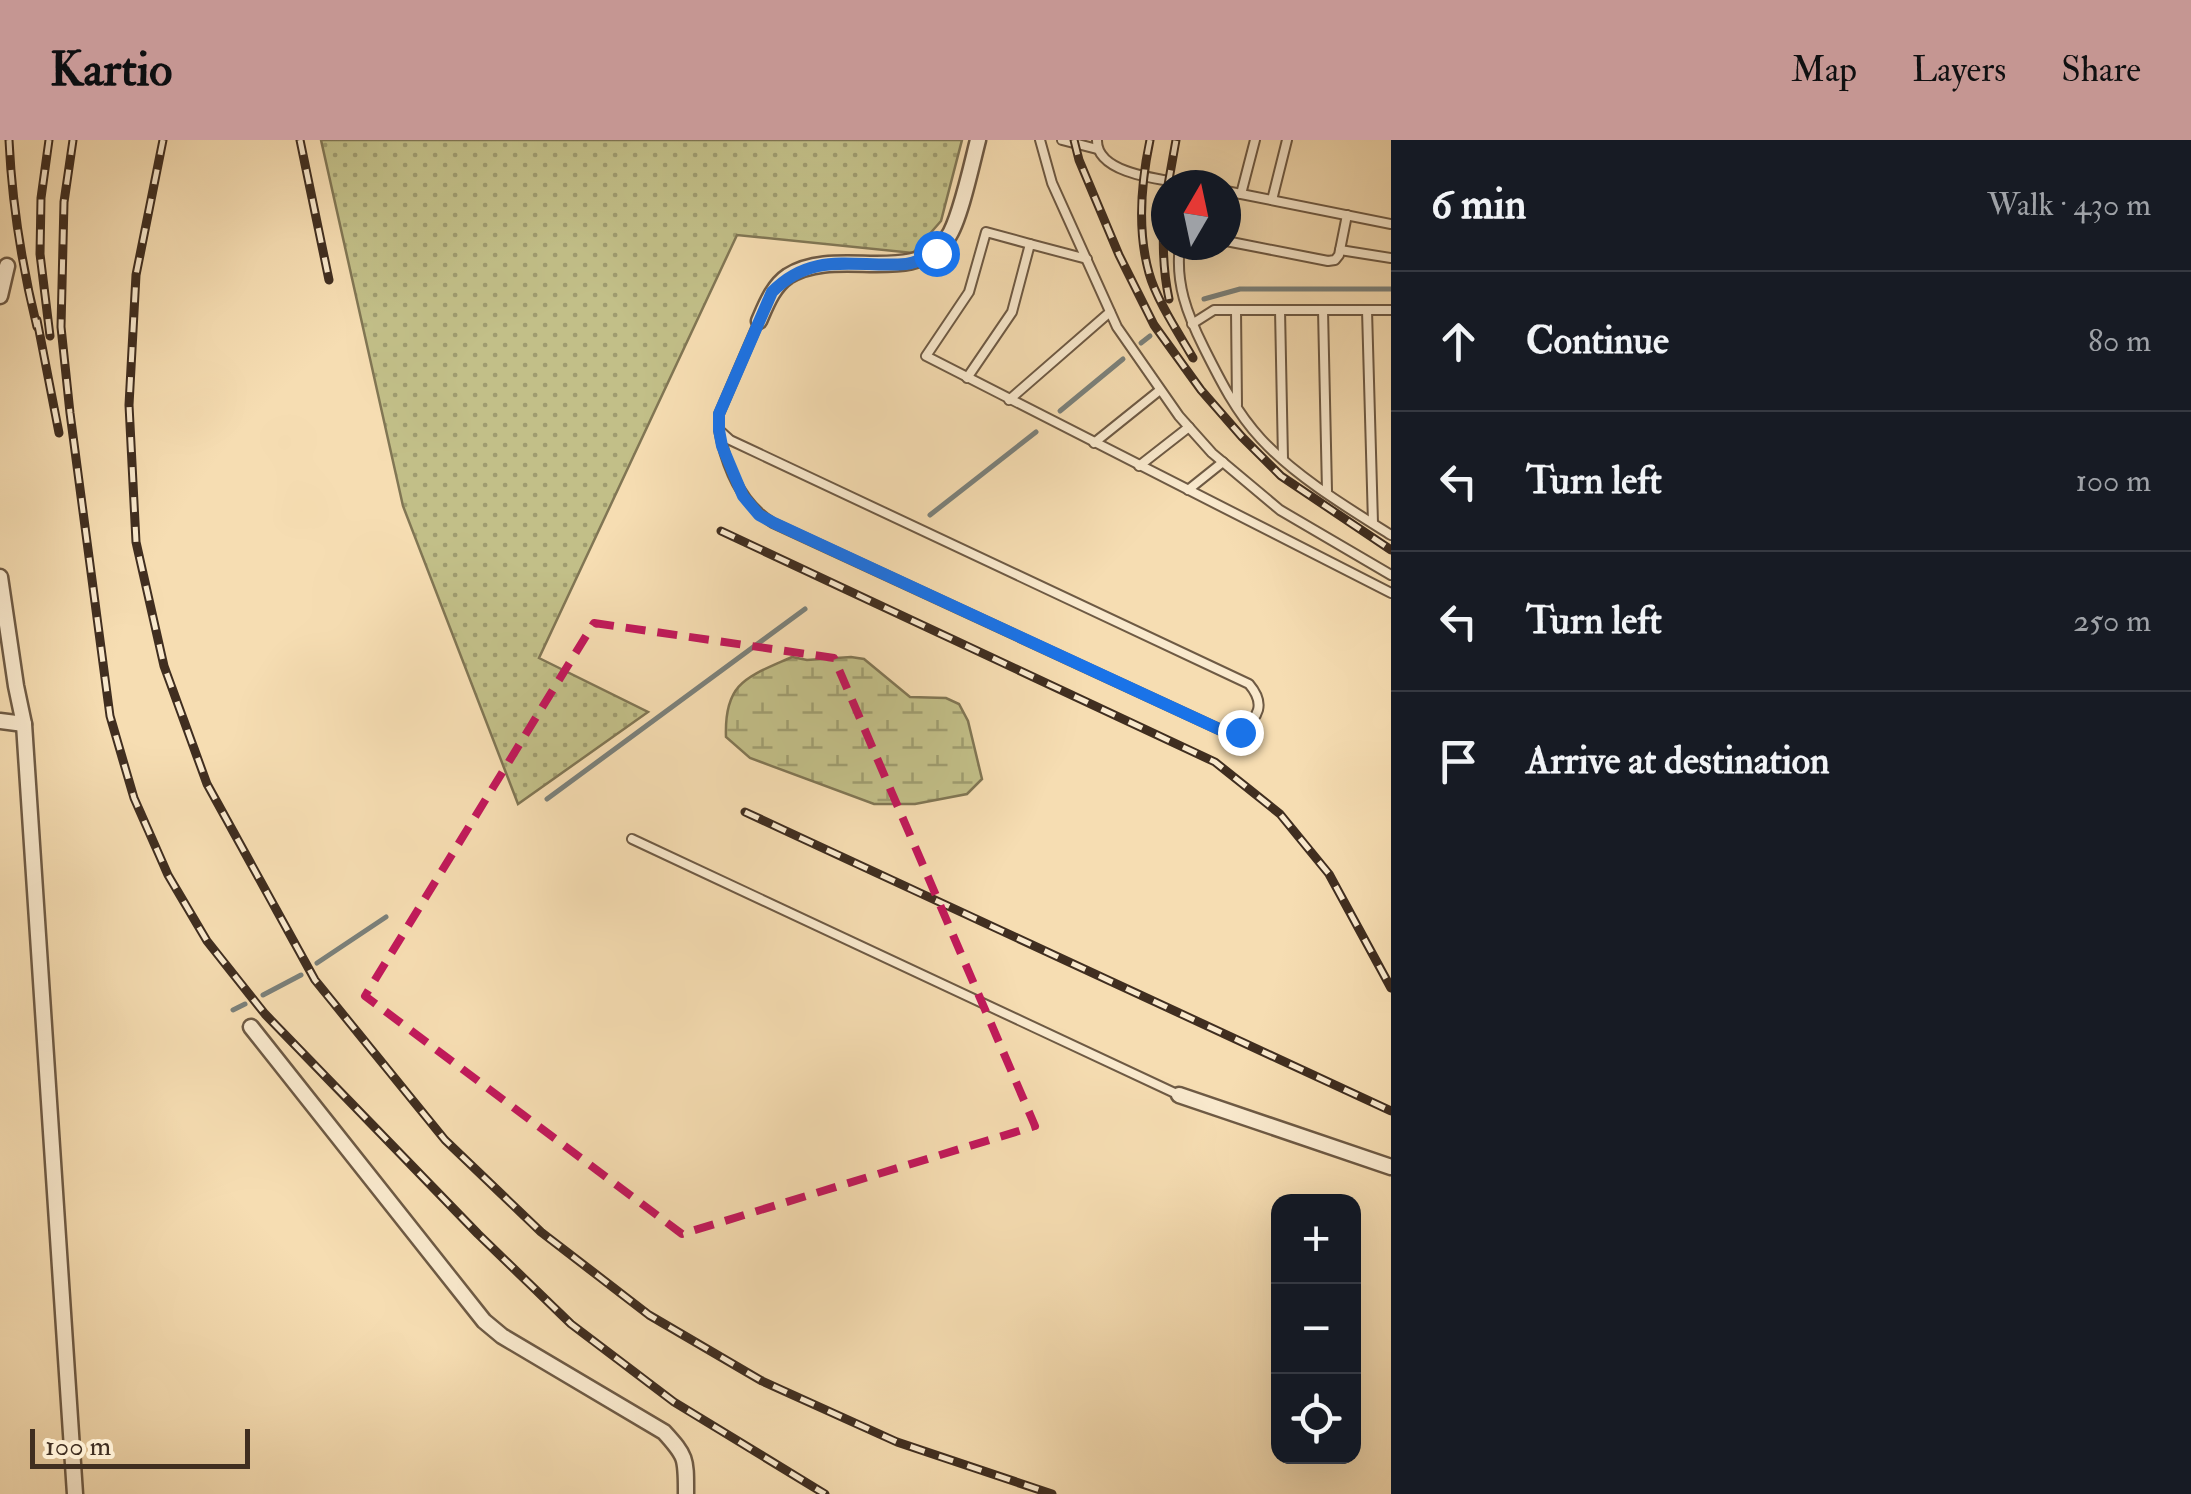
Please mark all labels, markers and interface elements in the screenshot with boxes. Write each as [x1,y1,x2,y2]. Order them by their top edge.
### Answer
text: Kartio [50,40,172,100]
text: Map [1791,48,1857,92]
text: Layers [1912,48,2006,92]
text: Share [2061,48,2141,92]
north arrow [1151,170,1241,260]
text: 6 min [1431,179,1526,231]
text: Walk · 430 m [1987,185,2151,225]
route start [914,231,960,277]
icon: ahead [1431,314,1486,369]
text: Continue [1526,317,1669,365]
text: 80 m [2088,321,2151,361]
icon: left [1431,454,1486,509]
text: Turn left [1526,457,1662,505]
text: 100 m [2075,461,2151,501]
icon: left [1431,594,1486,649]
text: Turn left [1526,597,1662,645]
text: 250 m [2073,601,2151,641]
route end [1218,710,1264,756]
icon: arrive [1431,734,1486,789]
text: Arrive at destination [1526,737,1830,785]
map controls [1271,1194,1361,1464]
button: + [1271,1194,1361,1284]
button: − [1271,1284,1361,1374]
button: locate [1271,1374,1361,1464]
scale bar [30,1424,250,1468]
text: 100 m [45,1429,111,1464]

